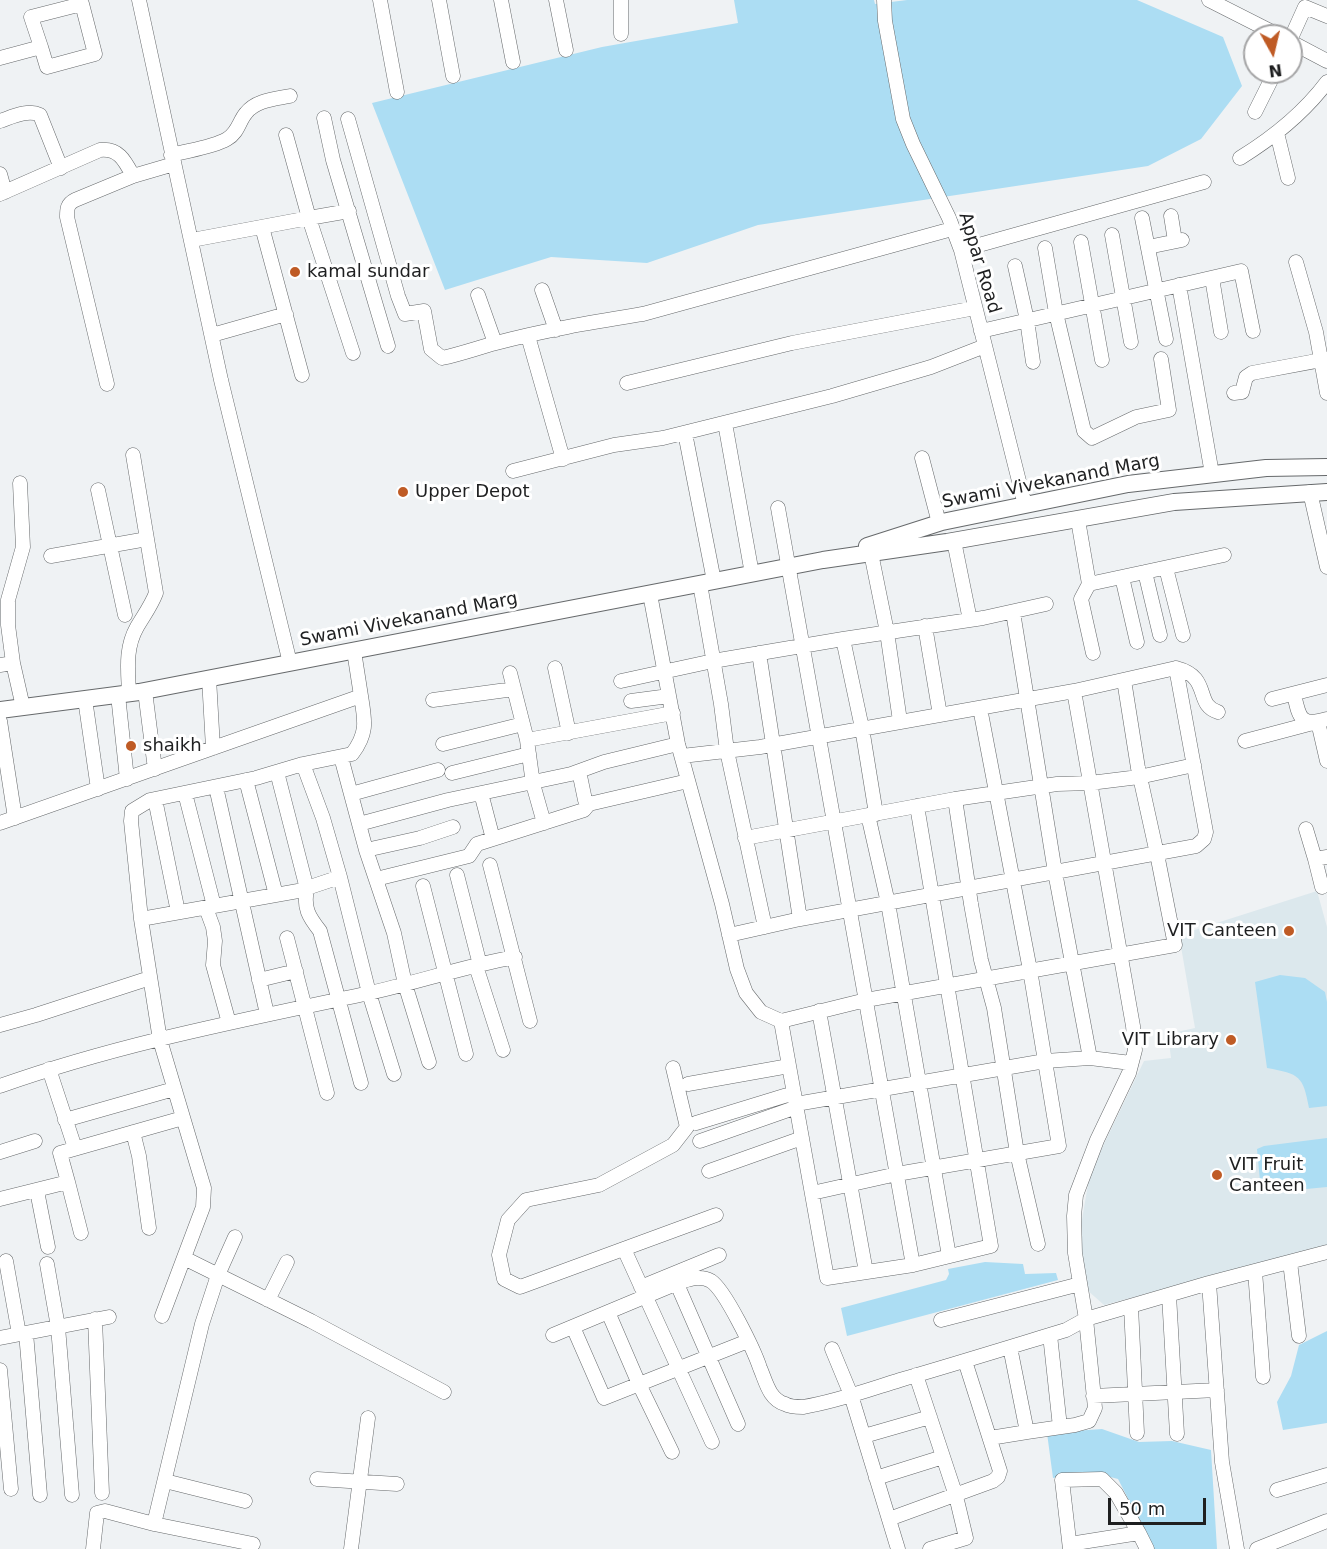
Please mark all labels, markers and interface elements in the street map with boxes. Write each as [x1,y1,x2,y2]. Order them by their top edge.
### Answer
north arrow [1243,24,1303,84]
text: N [1267,60,1283,81]
street label: Appar Road [953,210,1005,316]
place label: kamal sundar [307,261,429,283]
marker: kamal sundar [288,265,302,279]
street label: Swami Vivekanand Marg [940,450,1162,514]
place label: Upper Depot [415,481,530,503]
marker: Upper Depot [396,485,410,499]
street label: Swami Vivekanand Marg [298,588,520,652]
place label: shaikh [143,735,202,757]
marker: shaikh [124,739,138,753]
place label: VIT Canteen [1167,920,1277,942]
marker: VIT Canteen [1282,924,1296,938]
place label: VIT Library [1122,1029,1219,1051]
marker: VIT Library [1224,1033,1238,1047]
place label: VIT Fruit Canteen [1229,1154,1305,1196]
marker: VIT Fruit Canteen [1210,1168,1224,1182]
scale bar [1111,1486,1208,1524]
text: 50 m [1119,1498,1165,1519]

